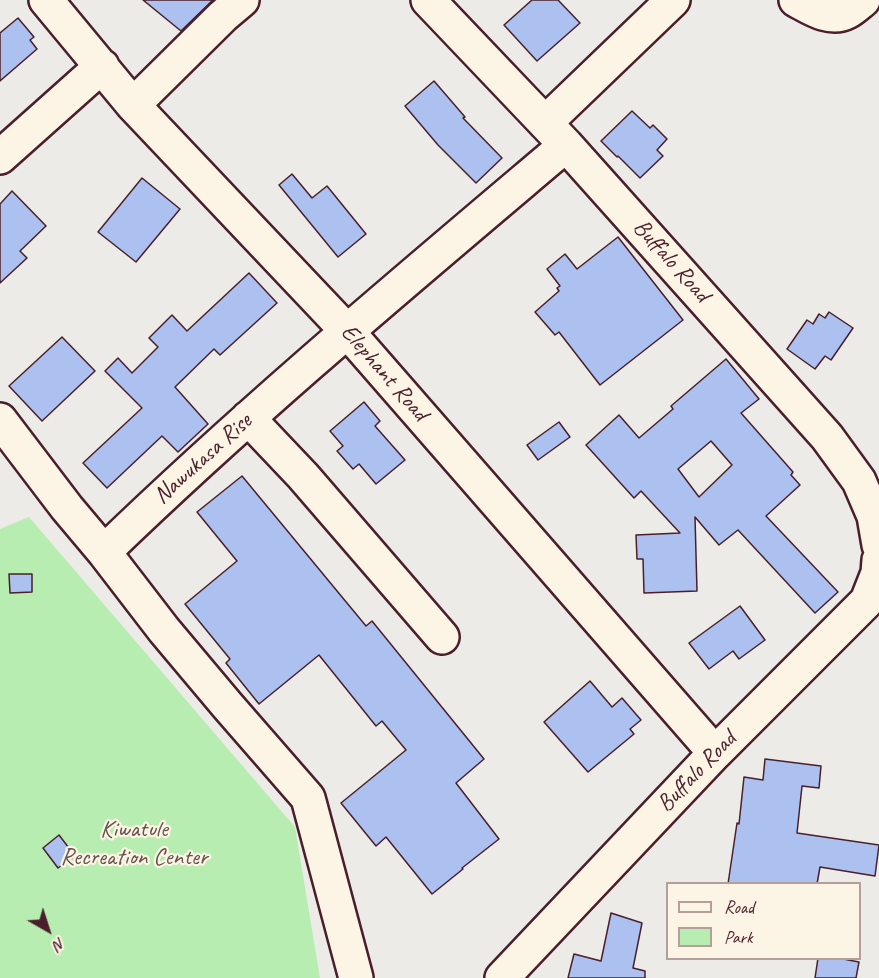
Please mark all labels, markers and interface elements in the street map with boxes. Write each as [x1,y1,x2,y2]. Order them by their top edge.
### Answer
street label: Buffalo Road [626,214,716,308]
street label: Elephant Road [334,319,434,427]
street label: Nawukasa Rise [148,407,258,511]
street label: Buffalo Road [651,725,743,819]
park label: Kiwatule Recreation Center [60,816,208,872]
legend [666,882,861,960]
text: Road [724,896,754,918]
north arrow [18,900,78,960]
text: Park [724,926,753,948]
text: N [49,933,69,955]

